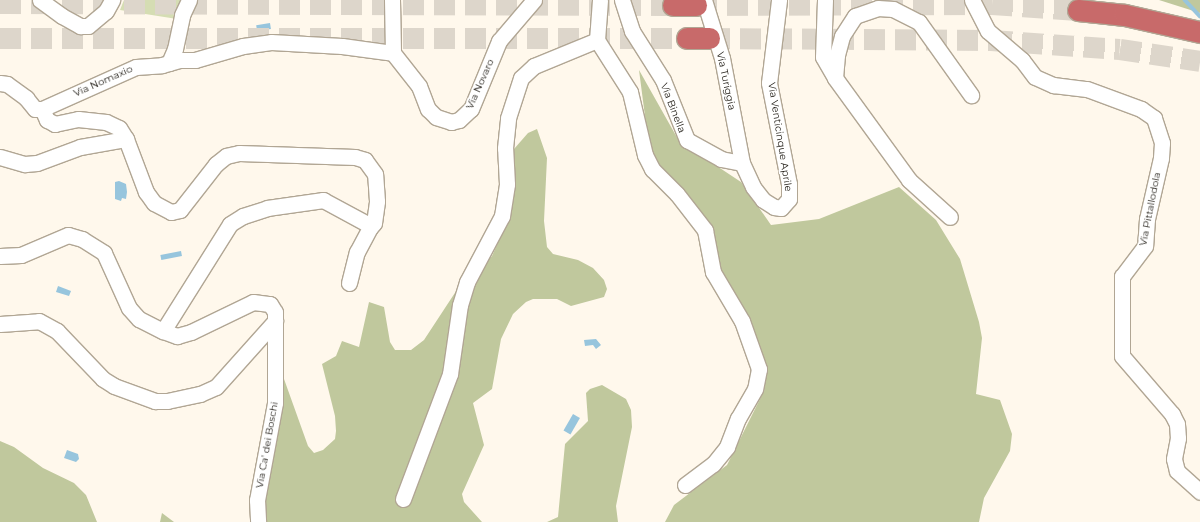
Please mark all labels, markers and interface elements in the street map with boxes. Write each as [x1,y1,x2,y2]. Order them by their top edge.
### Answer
street label: Via Turiggia [714,51,738,111]
street label: Via Novaro [464,57,496,111]
street label: Via Nomaxio [72,63,134,99]
street label: Via Binella [658,81,688,135]
street label: Via Venticinque Aprile [765,82,795,192]
street label: Via Pittallodola [1137,171,1163,247]
street label: Via Ca' dei Boschi [254,401,280,489]

